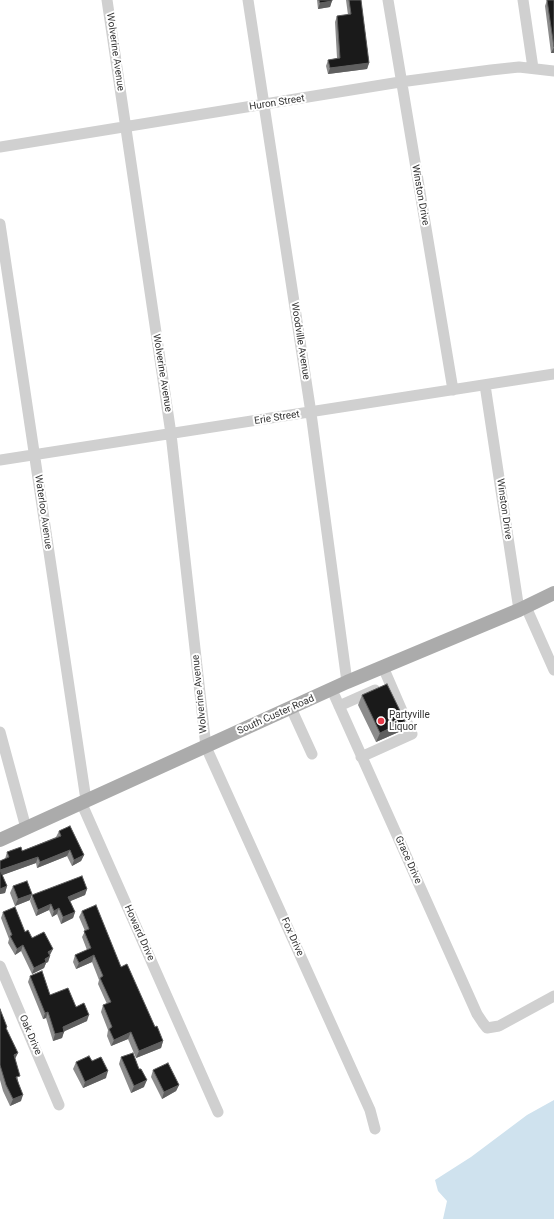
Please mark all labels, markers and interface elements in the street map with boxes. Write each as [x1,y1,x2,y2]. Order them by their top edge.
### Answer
street label: Wolverine Avenue [104,12,126,92]
street label: Huron Street [248,93,306,113]
street label: Winston Drive [409,164,431,226]
street label: Woodville Avenue [288,301,312,381]
street label: Wolverine Avenue [150,333,174,413]
street label: Erie Street [254,409,300,427]
street label: Waterloo Avenue [32,474,54,550]
street label: Winston Drive [494,478,514,540]
street label: Wolverine Avenue [190,654,210,734]
street label: South Custer Road [236,693,316,737]
place label: Partyville Liquor [389,709,430,732]
marker: Partyville Liquor [376,716,386,726]
street label: Grace Drive [392,834,424,886]
street label: Howard Drive [121,903,157,963]
street label: Fox Drive [278,916,306,958]
street label: Oak Drive [16,1013,44,1057]

